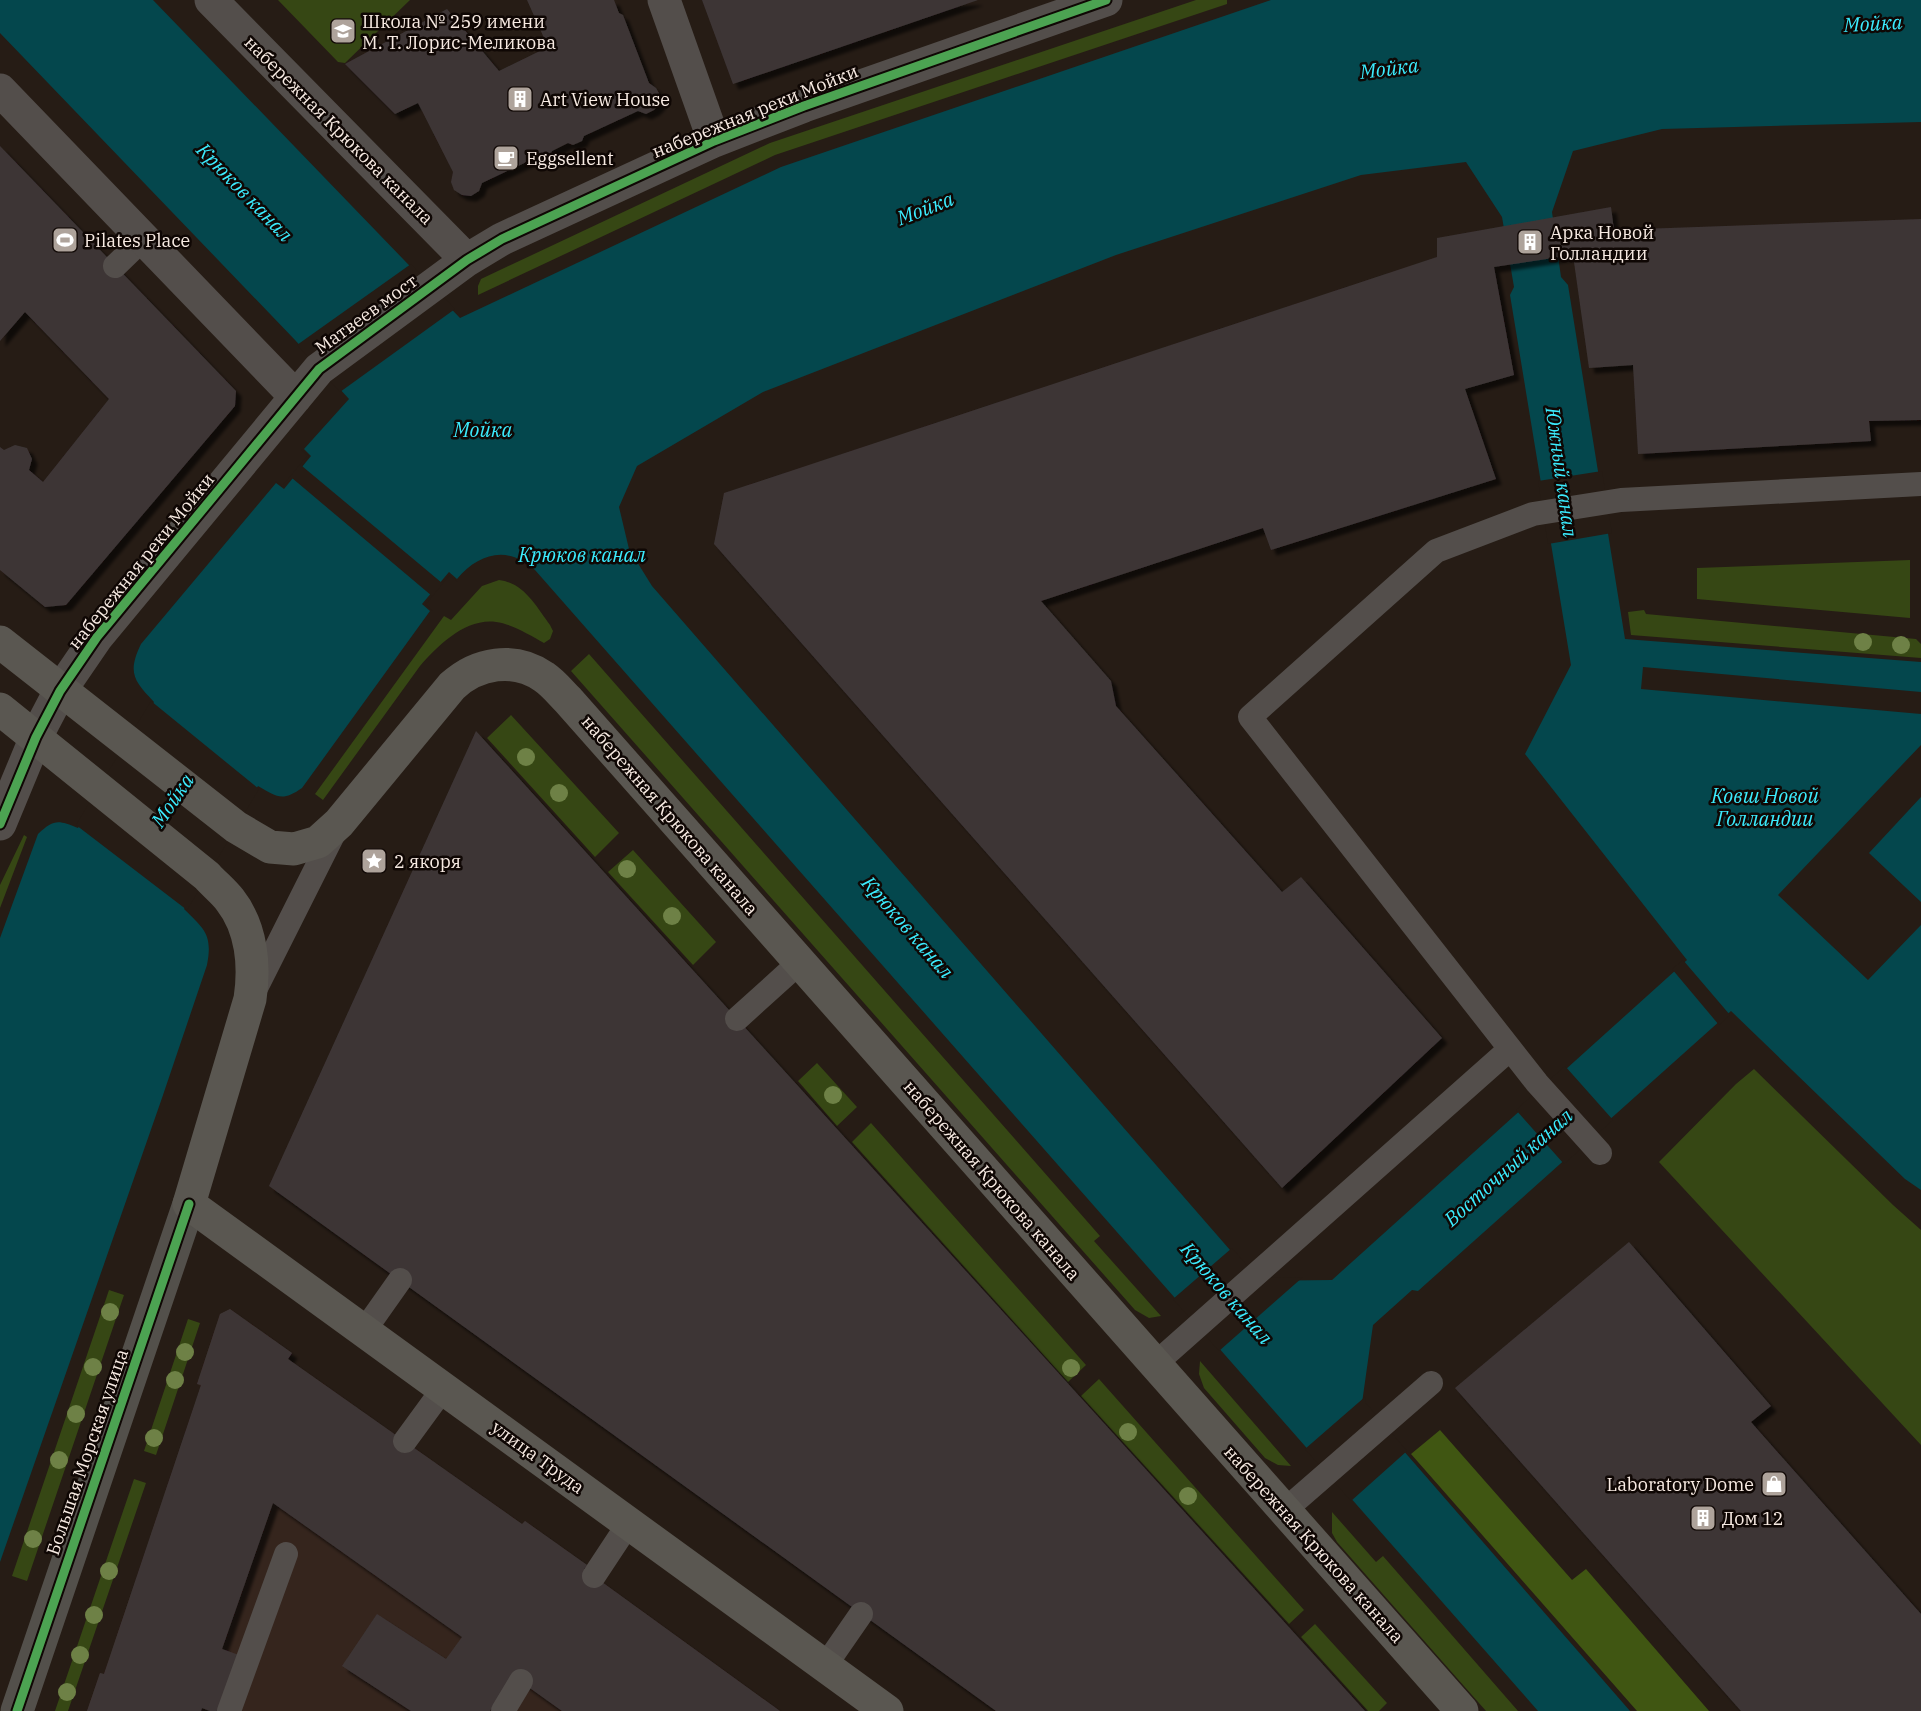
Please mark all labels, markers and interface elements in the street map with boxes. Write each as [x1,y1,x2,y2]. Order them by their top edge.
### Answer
water label: Мойка [1842,8,1903,38]
place label: Школа № 259 имени М. Т. Лорис-Меликова [362,10,556,54]
school or university icon: Школа № 259 имени М. Т. Лорис-Меликова [328,16,358,46]
street label: набережная Крюкова канала [240,31,438,229]
water label: Мойка [1357,51,1420,85]
street label: набережная реки Мойки [649,59,861,163]
building icon: Art View House [505,84,535,114]
place label: Art View House [540,88,670,111]
water label: Крюков канал [190,136,299,248]
cafe icon: Eggsellent [491,143,521,173]
place label: Eggsellent [526,147,614,170]
water label: Мойка [892,185,957,232]
place label: Арка Новой Голландии [1550,221,1654,265]
sports icon: Pilates Place [50,225,80,255]
building icon: Арка Новой Голландии [1515,227,1545,257]
place label: Pilates Place [84,229,190,252]
street label: Матвеев мост [310,269,422,359]
water label: Южный канал [1539,404,1585,539]
water label: Мойка [453,416,513,443]
street label: набережная реки Мойки [63,468,219,654]
water label: Крюков канал [517,541,646,568]
street label: набережная Крюкова канала [577,710,763,920]
water label: Мойка [144,768,200,833]
water label: Ковш Новой Голландии [1710,782,1819,832]
place icon: 2 якоря [359,846,389,876]
place label: 2 якоря [394,850,461,873]
water label: Крюков канал [855,869,960,984]
street label: набережная Крюкова канала [899,1075,1085,1285]
water label: Восточный канал [1437,1102,1579,1233]
water label: Крюков канал [1174,1235,1279,1350]
street label: Большая Морская улица [41,1346,133,1558]
street label: улица Труда [487,1416,589,1499]
street label: набережная Крюкова канала [1219,1440,1409,1648]
shop icon: Laboratory Dome [1759,1469,1789,1499]
place label: Laboratory Dome [1606,1473,1754,1496]
building icon: Дом 12 [1688,1503,1718,1533]
place label: Дом 12 [1722,1507,1784,1530]

